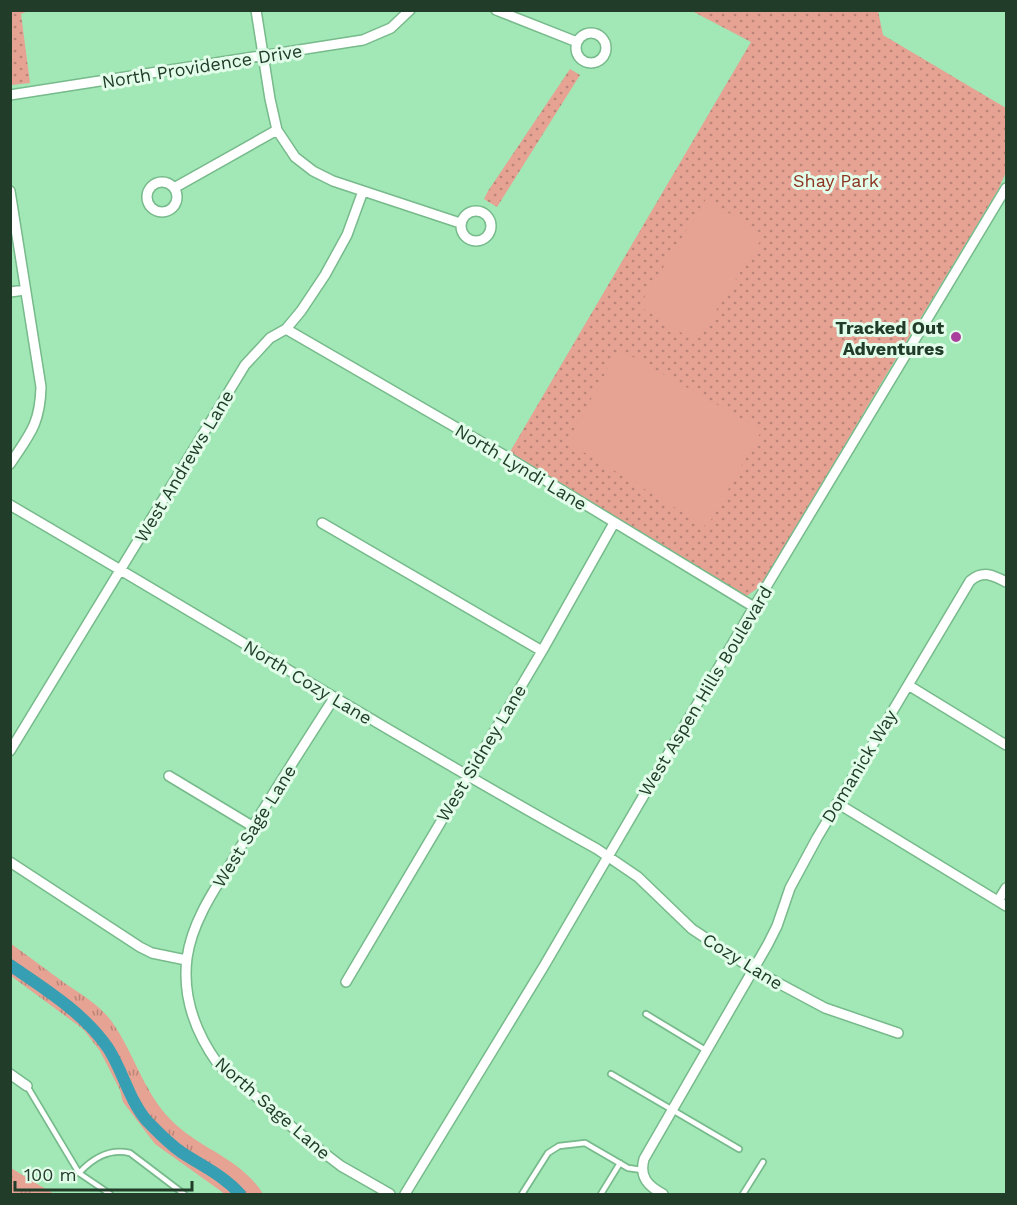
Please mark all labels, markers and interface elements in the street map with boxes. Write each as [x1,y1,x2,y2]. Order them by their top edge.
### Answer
street label: North Providence Drive [100,40,304,92]
park label: Shay Park [793,170,879,191]
place label: Tracked Out Adventures [835,317,944,359]
marker: Tracked Out Adventures [949,330,963,344]
street label: West Andrews Lane [130,386,238,546]
street label: North Lyndi Lane [451,419,591,515]
street label: West Aspen Hills Boulevard [634,582,776,800]
street label: North Cozy Lane [240,636,376,728]
street label: West Sidney Lane [432,681,530,825]
street label: Domanick Way [817,705,901,826]
street label: West Sage Lane [208,761,300,891]
street label: Cozy Lane [699,928,787,994]
street label: North Sage Lane [211,1052,335,1164]
scale bar [15,1154,192,1192]
text: 100 m [24,1164,77,1185]

